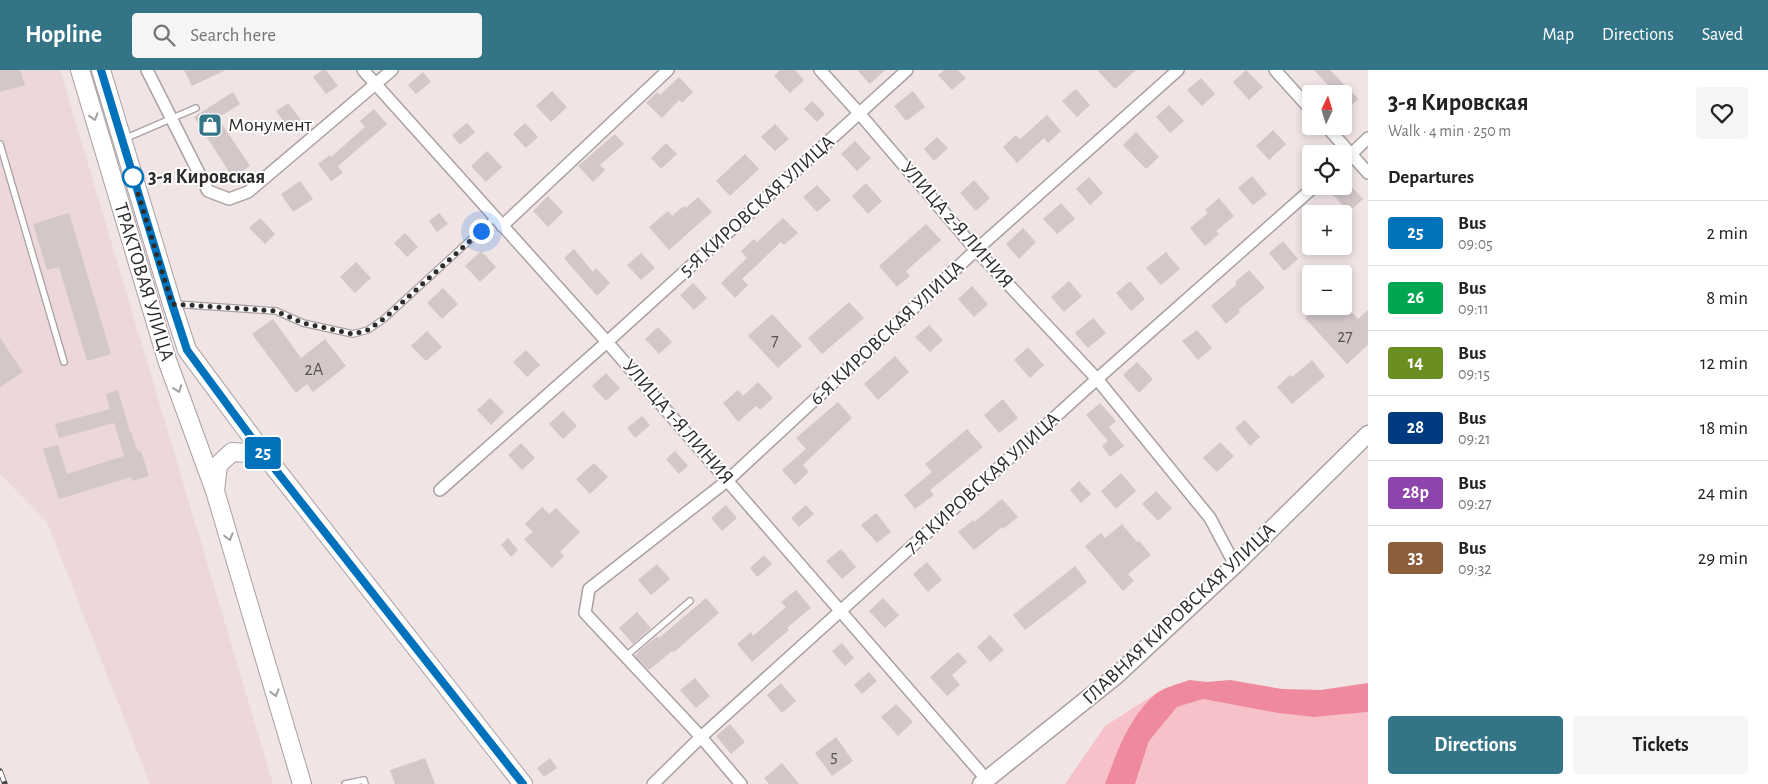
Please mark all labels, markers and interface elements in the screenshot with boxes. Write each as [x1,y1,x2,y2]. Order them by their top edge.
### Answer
search box [132,13,482,58]
icon: search [150,21,178,49]
text: Hopline [25,23,102,47]
text: Search here [190,26,276,45]
text: Map [1543,26,1574,44]
text: Directions [1602,26,1674,44]
text: Saved [1702,26,1743,44]
north arrow [1302,85,1352,135]
map controls [1302,85,1352,315]
button: heart [1696,87,1748,139]
text: 3-я Кировская [1388,91,1529,115]
one-way arrow [88,112,98,120]
shop icon: Монумент [197,112,223,138]
place label: Монумент [228,115,312,135]
text: Walk · 4 min · 250 m [1388,123,1511,139]
street label: 5-Я КИРОВСКАЯ УЛИЦА [676,131,838,281]
button: locate [1302,145,1352,195]
street label: УЛИЦА 2-Я ЛИНИЯ [897,158,1017,292]
marker: 3-я Кировская [122,166,144,188]
place label: 3-я Кировская [148,167,265,187]
text: Departures [1388,168,1474,187]
street label: ТРАКТОВАЯ УЛИЦА [110,201,178,364]
button: + [1302,205,1352,255]
text: Bus [1458,214,1486,233]
your location [469,219,494,244]
text: 25 [1407,224,1424,242]
text: 2 min [1707,224,1748,243]
text: 09:05 [1458,236,1493,252]
street label: 6-Я КИРОВСКАЯ УЛИЦА [806,257,968,409]
button: − [1302,265,1352,315]
text: Bus [1458,279,1486,298]
text: 26 [1407,289,1424,307]
text: 8 min [1706,289,1748,308]
text: 09:11 [1458,301,1489,317]
house number: 27 [1337,328,1353,346]
house number: 7 [771,332,779,350]
text: Bus [1458,344,1486,363]
text: 14 [1408,354,1423,372]
text: 12 min [1700,354,1748,373]
street label: УЛИЦА 1-Я ЛИНИЯ [619,356,737,488]
house number: 2А [305,361,324,379]
text: 09:15 [1458,366,1490,382]
one-way arrow [172,384,182,393]
street label: 7-Я КИРОВСКАЯ УЛИЦА [901,408,1063,558]
text: Bus [1458,409,1486,428]
text: 28 [1407,419,1424,437]
text: 18 min [1700,419,1748,438]
text: 09:21 [1458,431,1490,447]
line badge: 25 [240,437,286,469]
text: 25 [255,444,271,462]
text: Bus [1458,474,1486,493]
text: 28р [1402,484,1429,502]
text: 24 min [1697,484,1748,503]
text: 09:27 [1458,496,1492,512]
street label: ГЛАВНАЯ КИРОВСКАЯ УЛИЦА [1079,519,1279,708]
one-way arrow [224,533,234,541]
text: Bus [1458,539,1486,558]
text: 33 [1408,549,1423,567]
text: 29 min [1698,549,1748,568]
text: 09:32 [1458,561,1492,577]
one-way arrow [269,689,280,698]
button: Directions [1388,716,1563,774]
button: Tickets [1573,716,1748,774]
house number: 5 [830,748,838,766]

